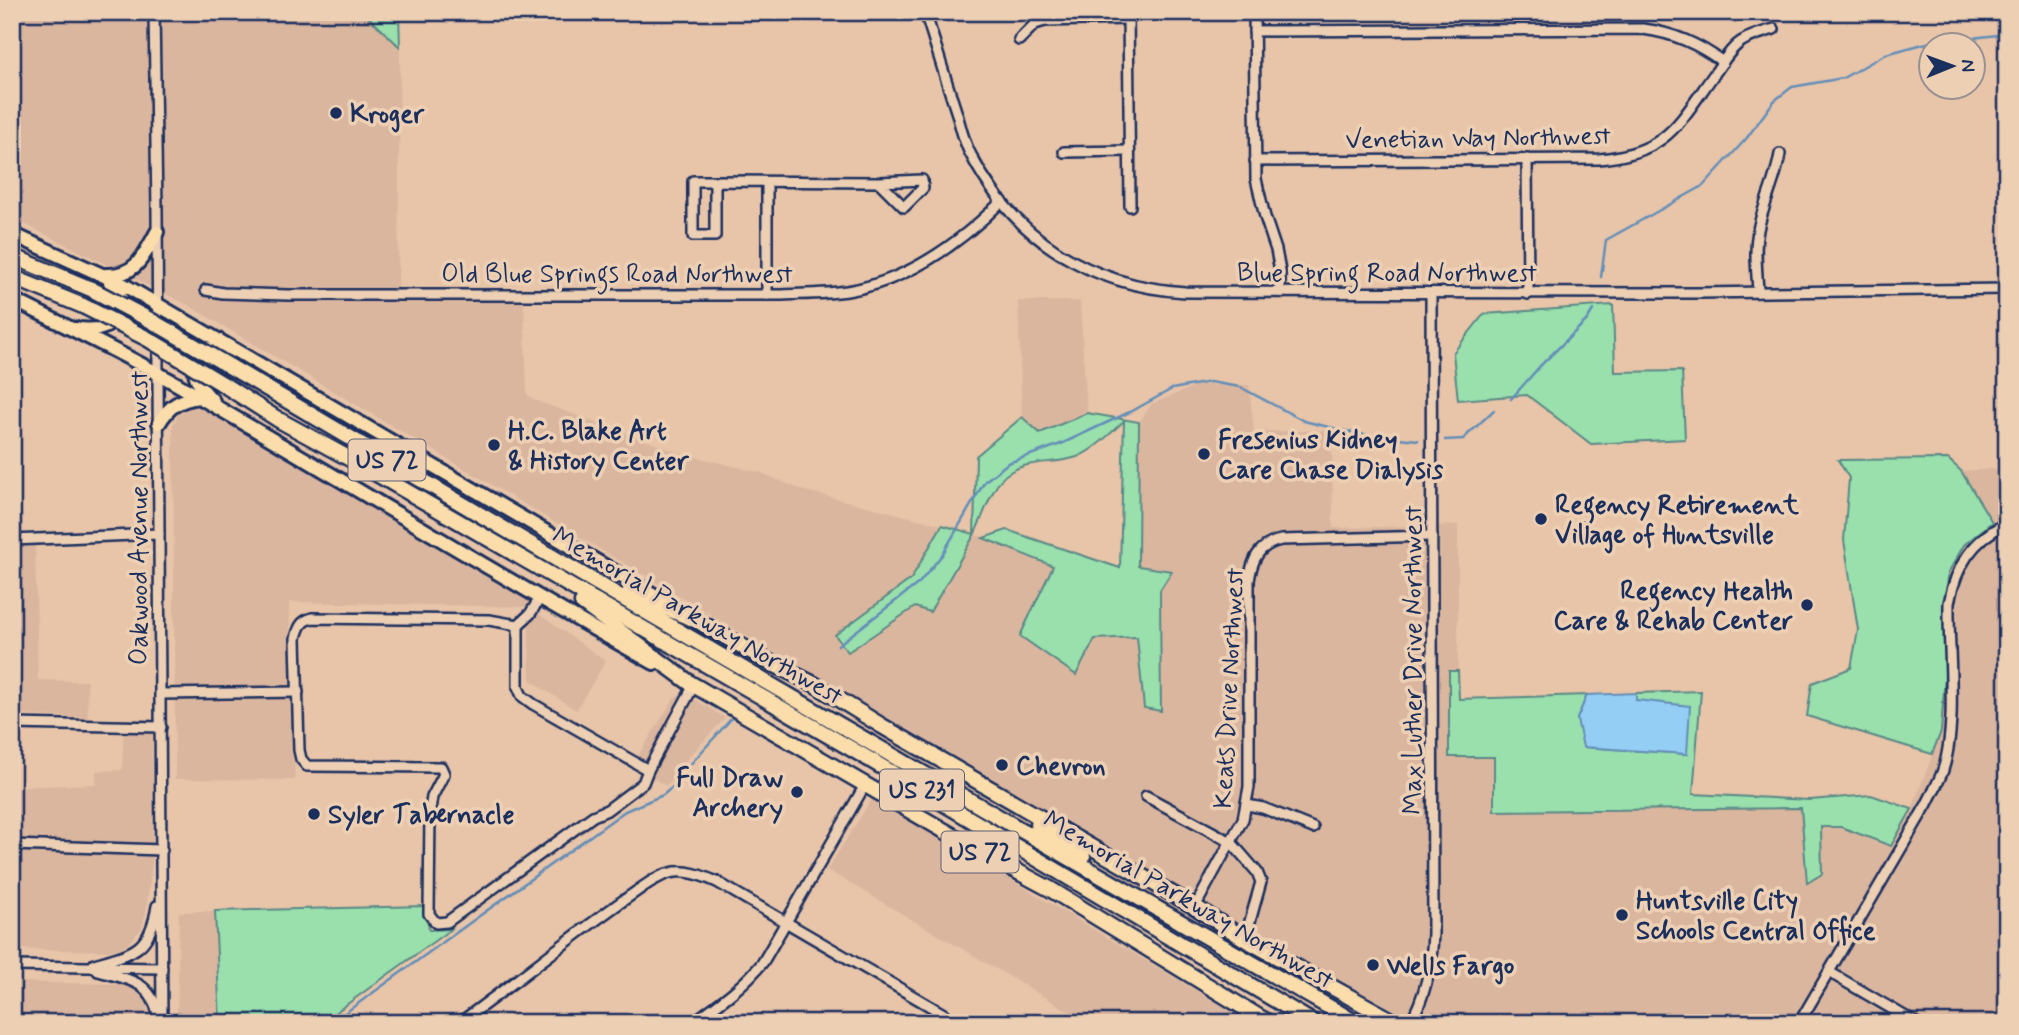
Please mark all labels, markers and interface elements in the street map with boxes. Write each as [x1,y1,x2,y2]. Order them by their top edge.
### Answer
north arrow [1918,32,1988,102]
text: N [1955,59,1980,72]
place label: Kroger [350,98,425,133]
marker: Kroger [328,105,344,121]
street label: Venetian Way Northwest [1345,120,1611,158]
street label: Blue Spring Road Northwest [1237,257,1537,294]
street label: Old Blue Springs Road Northwest [441,258,793,295]
street label: Oakwood Avenue Northwest [123,371,157,665]
place label: H.C. Blake Art & History Center [508,415,689,479]
place label: Fresenius Kidney Care Chase Dialysis [1218,424,1444,488]
marker: H.C. Blake Art & History Center [486,437,502,453]
road number: US 72 [348,439,426,480]
marker: Fresenius Kidney Care Chase Dialysis [1196,446,1212,462]
place label: Regency Retirement Village of Huntsville [1555,489,1799,554]
street label: Max Luther Drive Northwest [1397,505,1431,815]
marker: Regency Retirement Village of Huntsville [1533,511,1549,527]
street label: Memorial Parkway Northwest [545,519,849,714]
street label: Keats Drive Northwest [1207,567,1253,810]
place label: Regency Health Care & Rehab Center [1553,575,1793,639]
marker: Regency Health Care & Rehab Center [1799,597,1815,613]
place label: Chevron [1016,750,1106,784]
marker: Chevron [994,757,1010,773]
place label: Full Draw Archery [676,762,783,826]
road number: US 231 [880,770,964,810]
marker: Full Draw Archery [789,784,805,800]
place label: Syler Tabernacle [328,799,515,833]
street label: Memorial Parkway Northwest [1036,803,1340,998]
marker: Syler Tabernacle [306,806,322,822]
road number: US 72 [942,832,1018,872]
place label: Huntsville City Schools Central Office [1636,885,1876,949]
marker: Huntsville City Schools Central Office [1614,907,1630,923]
place label: Wells Fargo [1386,950,1515,985]
marker: Wells Fargo [1365,957,1381,973]

